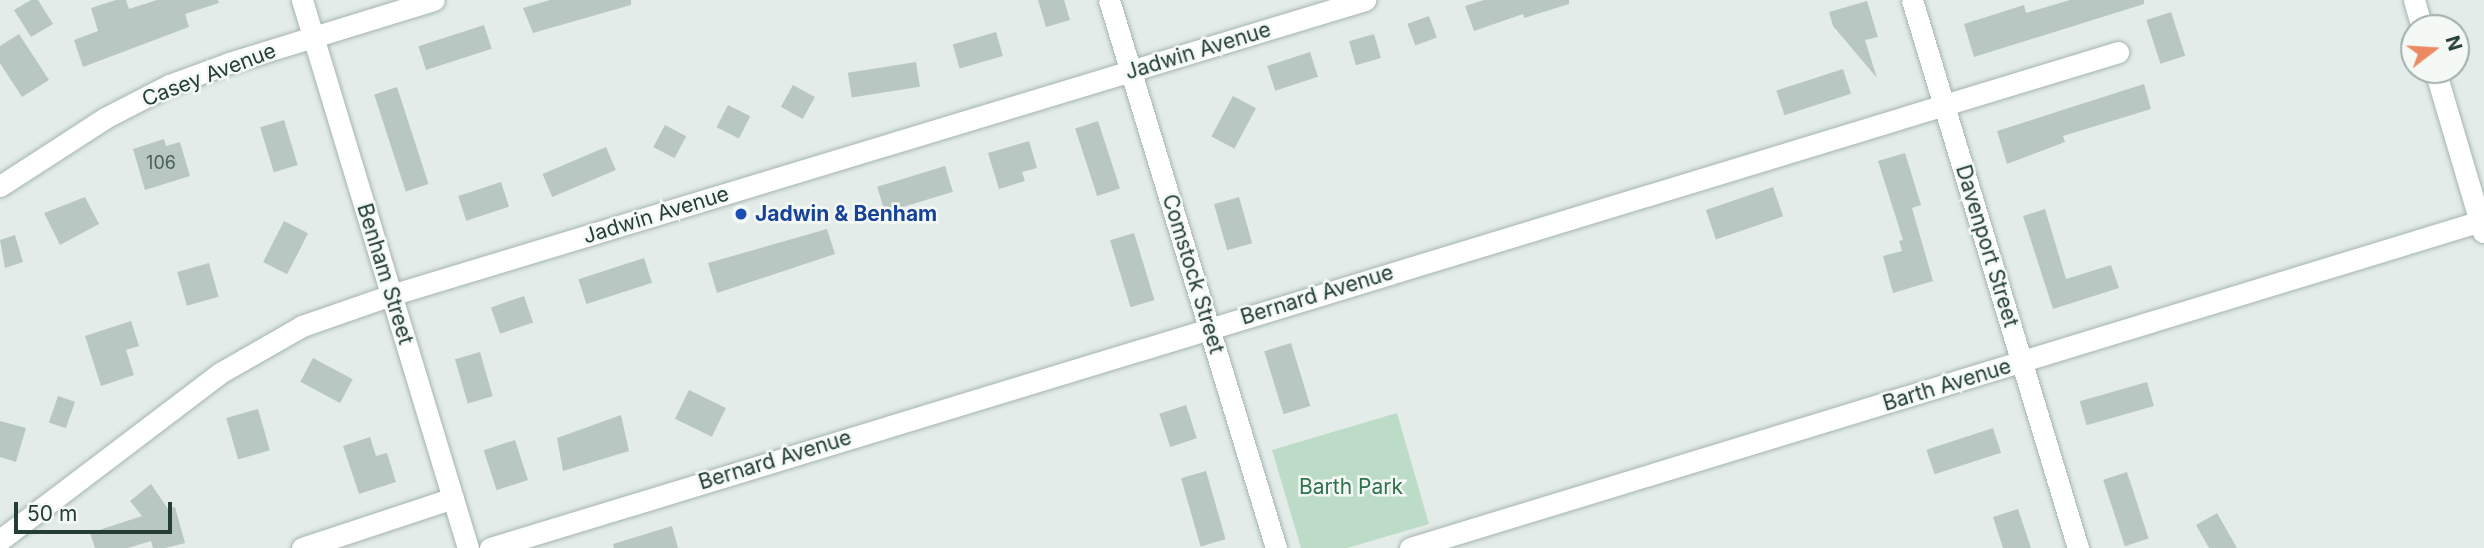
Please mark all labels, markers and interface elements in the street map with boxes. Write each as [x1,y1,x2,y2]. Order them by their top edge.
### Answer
north arrow [2400,14,2470,84]
street label: Jadwin Avenue [1122,17,1274,85]
text: N [2441,33,2467,54]
street label: Casey Avenue [138,38,280,112]
house number: 106 [146,152,176,174]
street label: Davenport Street [1950,162,2024,330]
street label: Jadwin Avenue [580,181,732,249]
street label: Comstock Street [1157,191,1229,357]
street label: Benham Street [352,200,418,348]
place label: Jadwin & Benham [755,201,937,227]
marker: Jadwin & Benham [733,206,749,222]
street label: Bernard Avenue [1238,260,1396,330]
street label: Barth Avenue [1880,354,2014,416]
street label: Bernard Avenue [696,425,854,495]
park label: Barth Park [1299,474,1403,500]
scale bar [18,489,175,532]
text: 50 m [27,501,77,526]

